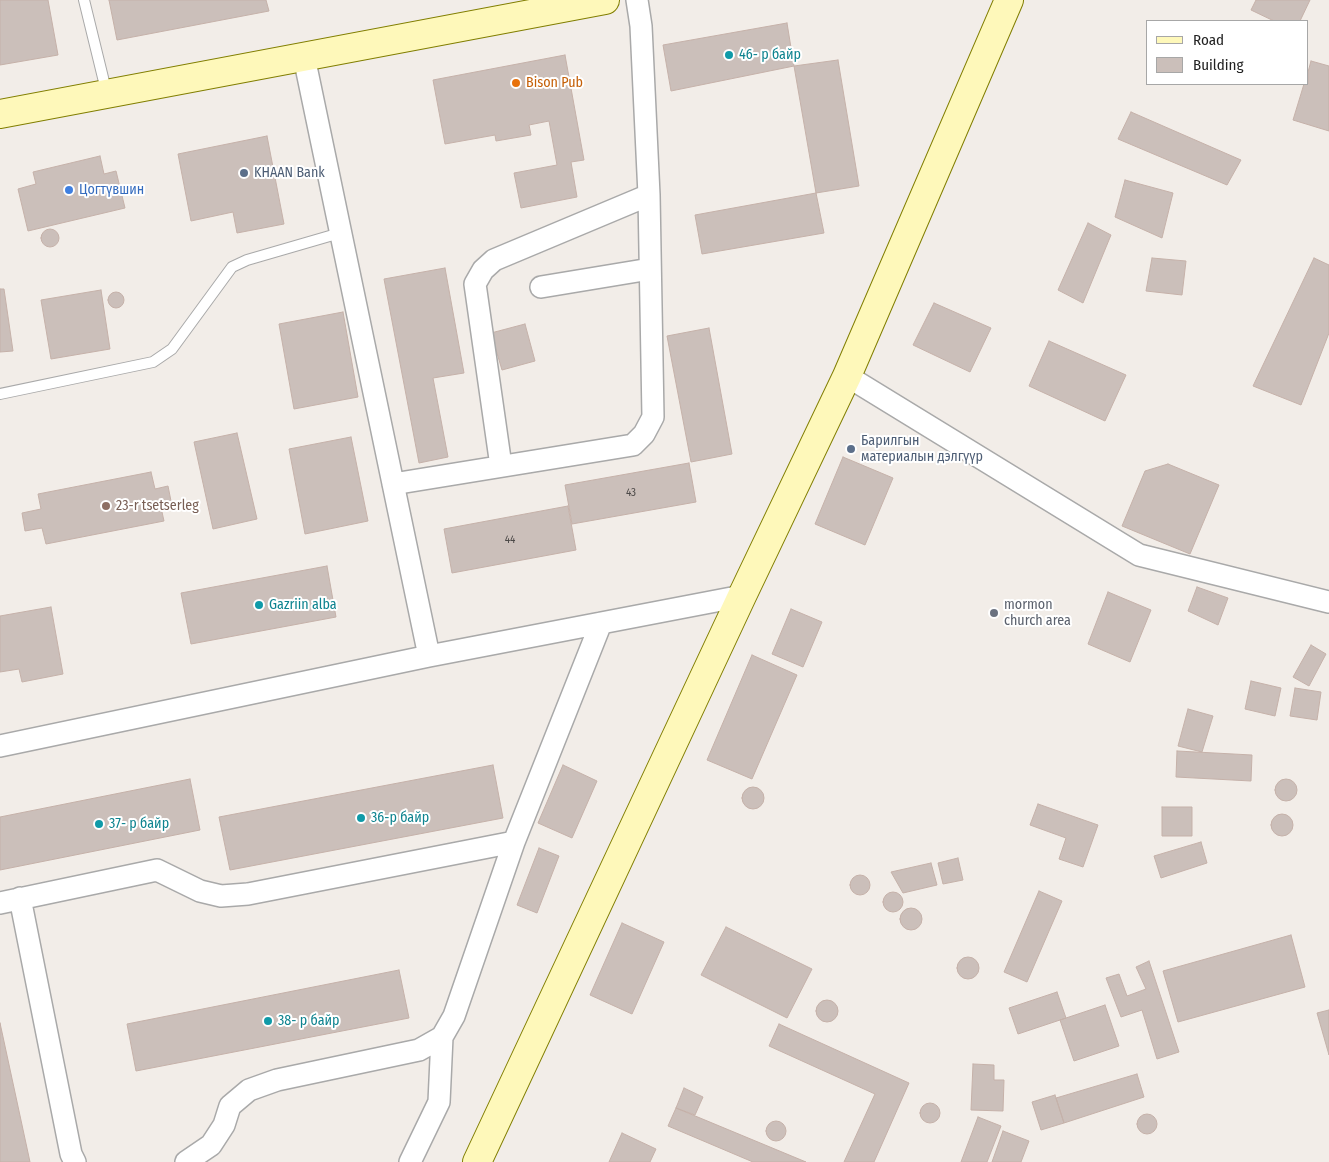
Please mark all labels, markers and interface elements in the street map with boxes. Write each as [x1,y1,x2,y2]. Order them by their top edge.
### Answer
legend [1146,20,1309,85]
text: Road [1193,31,1224,49]
place label: 46- р байр [739,47,801,63]
marker: 46- р байр [723,49,735,61]
text: Building [1193,56,1244,74]
place label: Bison Pub [526,75,583,91]
marker: Bison Pub [510,77,522,89]
place label: KHAAN Bank [254,165,325,181]
marker: KHAAN Bank [238,167,250,179]
place label: Цогтүвшин [79,182,144,198]
marker: Цогтүвшин [63,184,75,196]
place label: Барилгын материалын дэлгүүр [861,433,983,466]
marker: Барилгын материалын дэлгүүр [845,443,857,455]
house number: 43 [626,486,636,500]
place label: 23-r tsetserleg [116,498,199,514]
marker: 23-r tsetserleg [100,500,112,512]
house number: 44 [505,533,515,547]
place label: Gazriin alba [269,597,337,613]
place label: mormon church area [1004,597,1071,630]
marker: Gazriin alba [253,599,265,611]
marker: mormon church area [988,607,1000,619]
place label: 36-р байр [371,810,429,826]
marker: 36-р байр [355,812,367,824]
place label: 37- р байр [109,816,169,832]
marker: 37- р байр [93,818,105,830]
place label: 38- р байр [278,1013,339,1029]
marker: 38- р байр [262,1015,274,1027]

